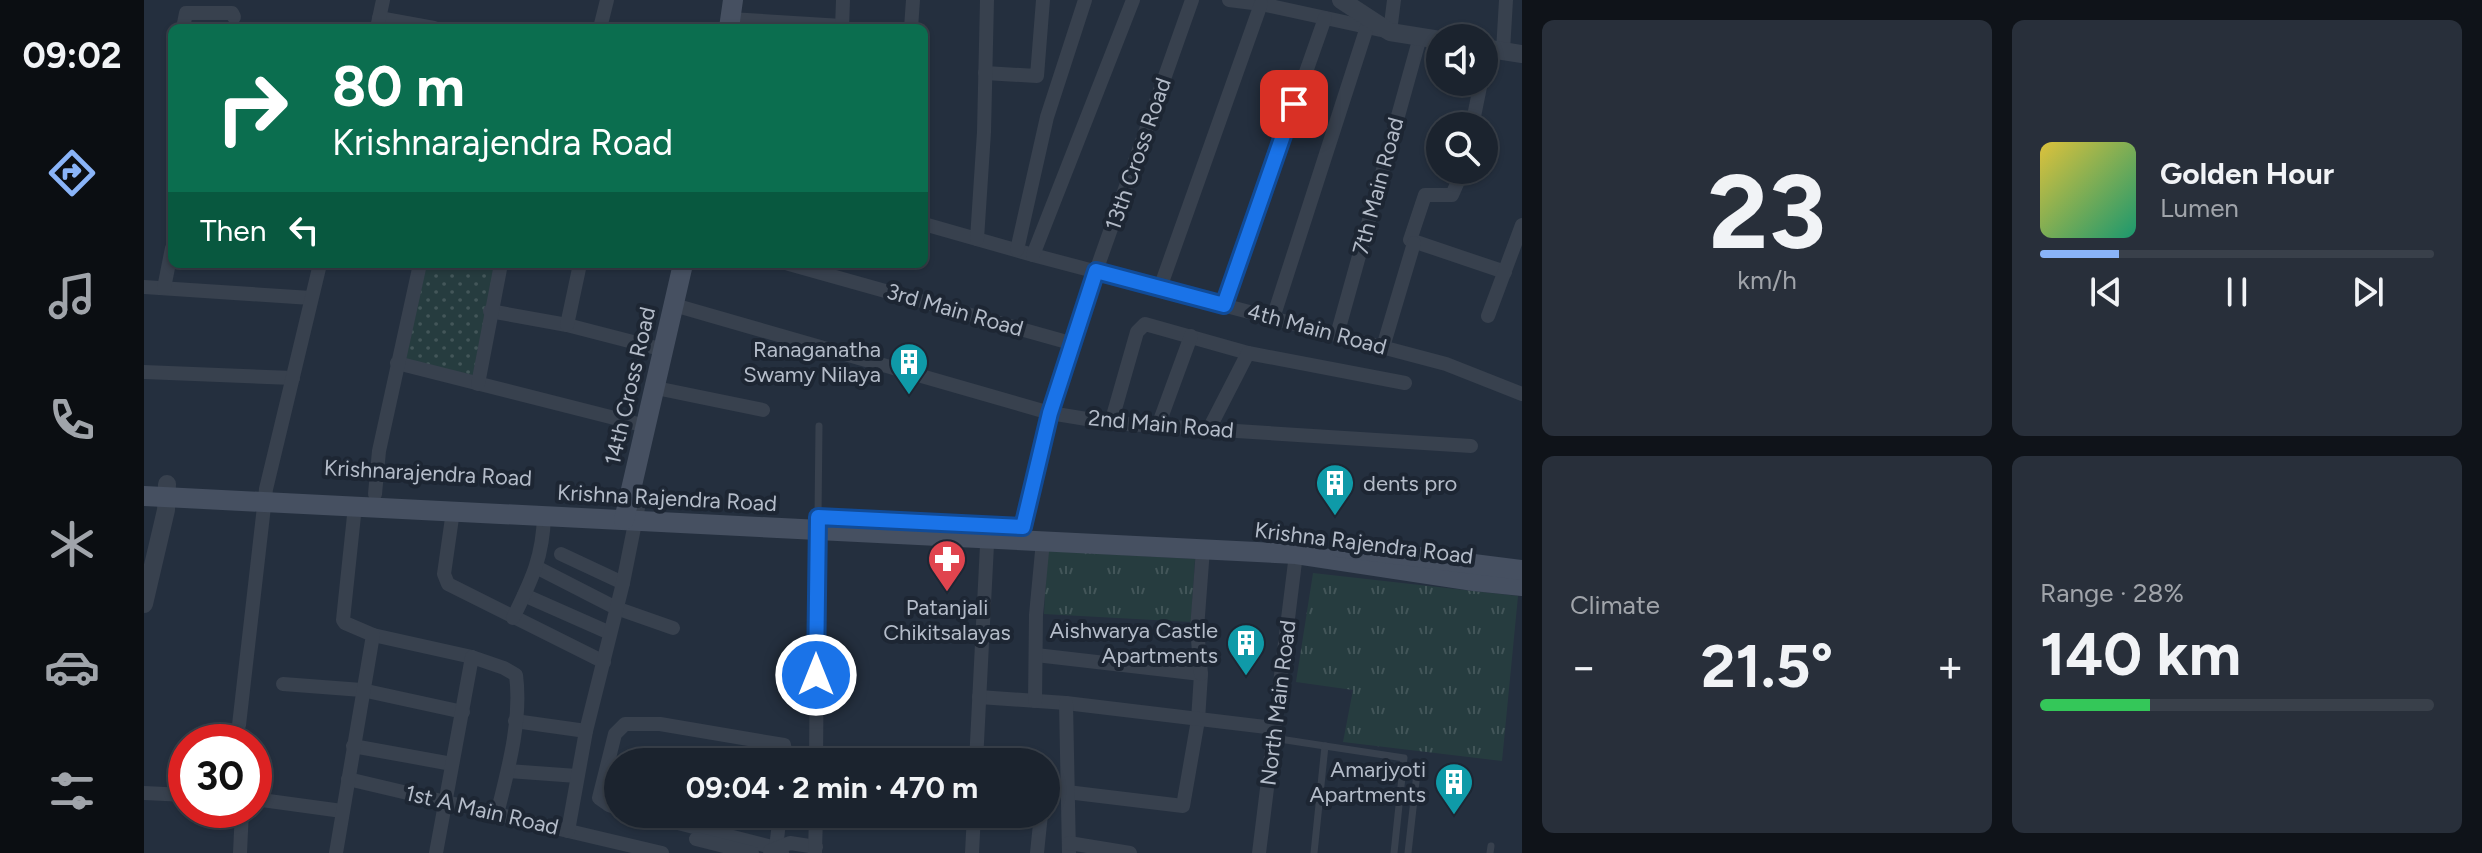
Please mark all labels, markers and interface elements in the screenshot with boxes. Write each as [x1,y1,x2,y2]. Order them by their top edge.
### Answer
map controls [1426,24,1498,184]
button: sound [1426,24,1498,96]
text: 09:02 [22,34,122,77]
text: 80 m [332,53,465,120]
icon: right [200,56,304,160]
pin [1260,70,1328,138]
street label: 13th Cross Road [1099,74,1177,234]
icon: arrive [1272,82,1316,126]
button: search [1426,112,1498,184]
street label: 7th Main Road [1347,114,1409,258]
text: Krishnarajendra Road [332,121,673,164]
icon: directions [44,145,100,201]
text: 23 [1708,149,1826,274]
text: Golden Hour [2160,155,2334,192]
text: Lumen [2160,192,2239,224]
icon: left [282,208,326,252]
text: Then [200,212,266,249]
text: km/h [1737,264,1797,296]
icon: music [44,268,100,324]
icon: previous [2084,270,2128,314]
icon: pause [2215,270,2259,314]
icon: next [2346,270,2390,314]
street label: 3rd Main Road [883,278,1027,342]
street label: 4th Main Road [1244,297,1390,361]
street label: 14th Cross Road [599,304,661,468]
place label: Ranaganatha Swamy Nilaya [743,336,881,388]
building icon: Ranaganatha Swamy Nilaya [888,341,930,396]
icon: phone [44,392,100,448]
street label: 2nd Main Road [1087,404,1235,444]
street label: Krishnarajendra Road [323,454,533,492]
building icon: dents pro [1314,462,1356,517]
place label: dents pro [1363,470,1457,497]
street label: Krishna Rajendra Road [556,479,778,517]
icon: climate [44,516,100,572]
street label: Krishna Rajendra Road [1253,516,1475,570]
pharmacy icon: Patanjali Chikitsalayas [926,538,968,593]
text: Range · 28% [2040,577,2184,609]
text: Climate [1570,589,1660,621]
place label: Patanjali Chikitsalayas [883,594,1011,646]
place label: Aishwarya Castle Apartments [1050,617,1218,669]
text: 140 km [2040,618,2241,690]
street label: North Main Road [1254,619,1302,787]
building icon: Aishwarya Castle Apartments [1225,622,1267,677]
text: 21.5° [1701,630,1833,702]
position arrow [774,633,858,717]
icon: car [44,639,100,695]
text: − [1570,640,1597,693]
text: + [1937,640,1964,693]
speed limit sign: 30 [168,724,272,828]
place label: Amarjyoti Apartments [1310,756,1426,808]
building icon: Amarjyoti Apartments [1433,761,1475,816]
icon: filters [44,763,100,819]
text: 09:04 · 2 min · 470 m [686,769,978,806]
street label: 1st A Main Road [403,779,561,841]

